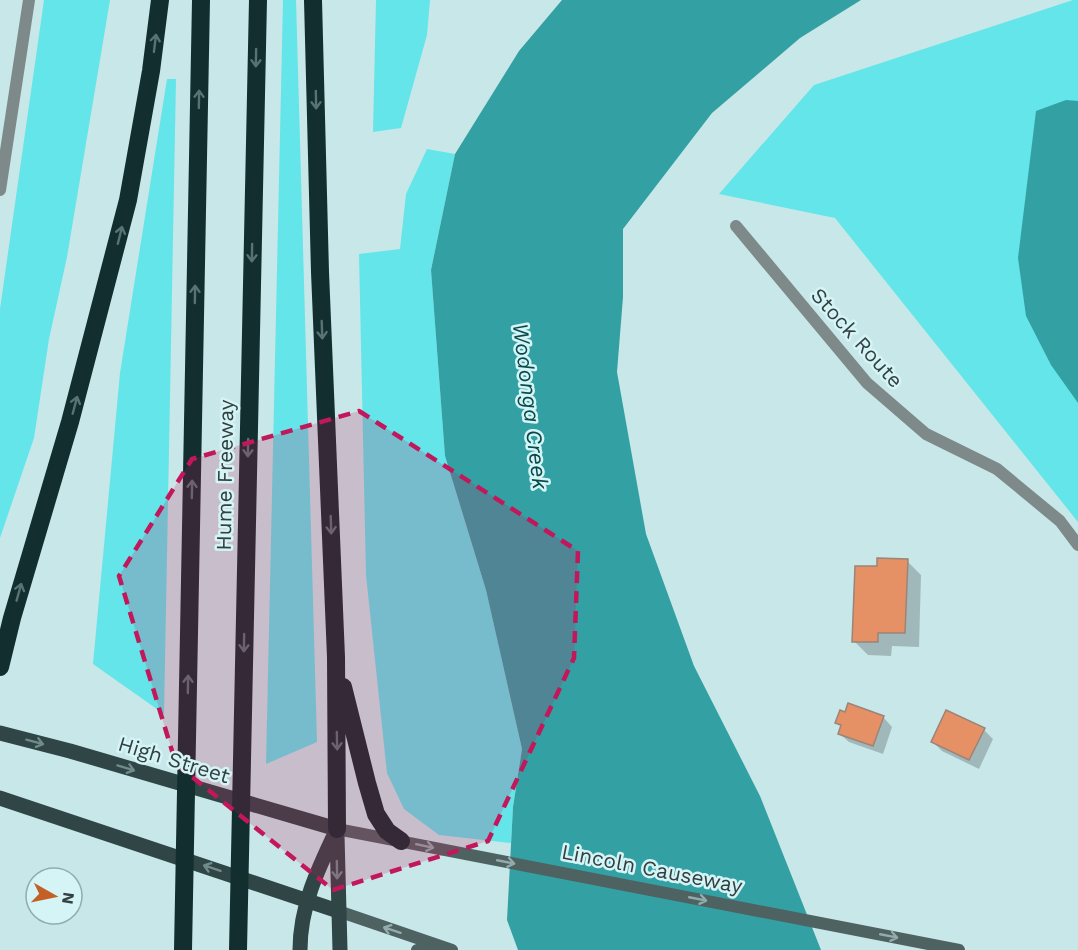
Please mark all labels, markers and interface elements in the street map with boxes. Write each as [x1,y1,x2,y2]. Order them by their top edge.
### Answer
one-way arrow [149,34,160,54]
one-way arrow [251,48,262,68]
one-way arrow [193,90,205,110]
one-way arrow [310,90,322,110]
one-way arrow [114,226,126,245]
one-way arrow [247,243,258,263]
street label: Stock Route [806,283,909,393]
one-way arrow [189,285,201,305]
one-way arrow [317,320,328,340]
water label: Wodonga Creek [508,321,553,492]
one-way arrow [70,396,81,415]
street label: Hume Freeway [211,399,238,551]
one-way arrow [243,438,254,458]
one-way arrow [186,480,197,500]
one-way arrow [325,514,336,534]
one-way arrow [14,583,25,602]
one-way arrow [239,633,250,653]
one-way arrow [182,675,194,695]
one-way arrow [331,730,343,750]
street label: High Street [115,731,233,788]
one-way arrow [25,737,44,748]
one-way arrow [116,763,135,774]
street label: Lincoln Causeway [560,839,745,898]
one-way arrow [414,841,434,852]
one-way arrow [496,857,515,868]
one-way arrow [331,860,343,880]
one-way arrow [202,862,221,873]
north arrow [24,866,84,926]
text: N [58,891,79,906]
one-way arrow [687,894,707,905]
one-way arrow [383,924,402,935]
one-way arrow [879,931,898,942]

